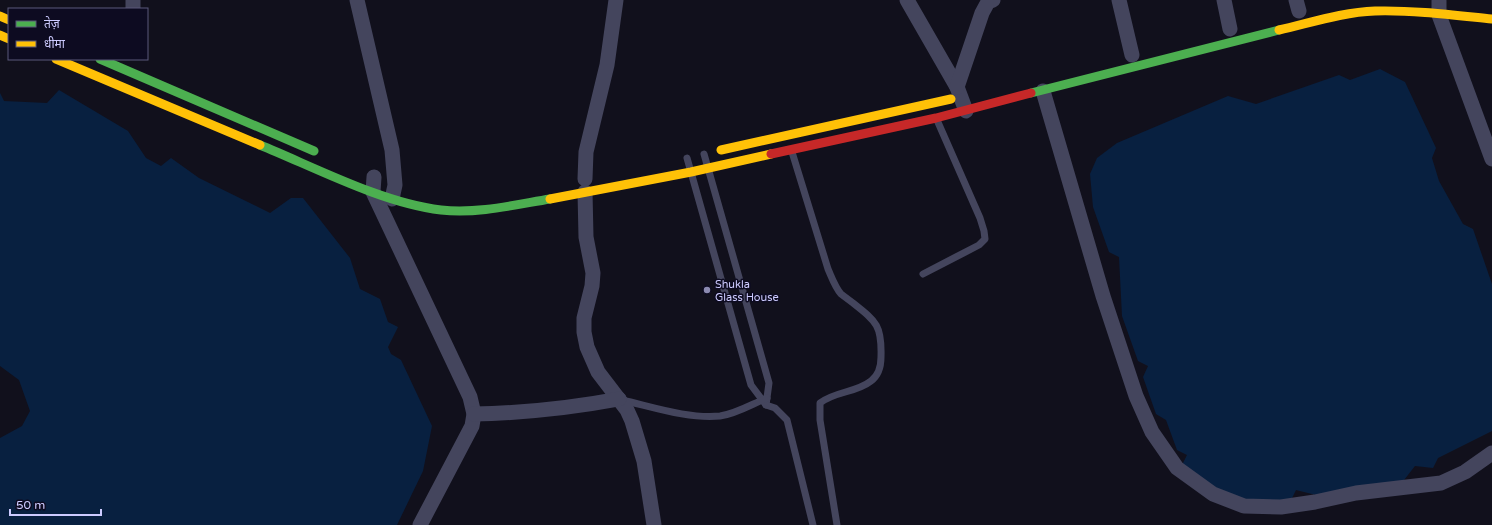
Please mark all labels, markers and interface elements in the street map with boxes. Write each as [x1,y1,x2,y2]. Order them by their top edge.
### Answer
legend [8,8,148,60]
text: तेज़ [44,16,61,31]
text: धीमा [44,36,66,51]
place label: Shukla Glass House [715,278,779,304]
marker: Shukla Glass House [702,285,712,295]
scale bar [10,491,101,517]
text: 50 m [16,498,45,512]

